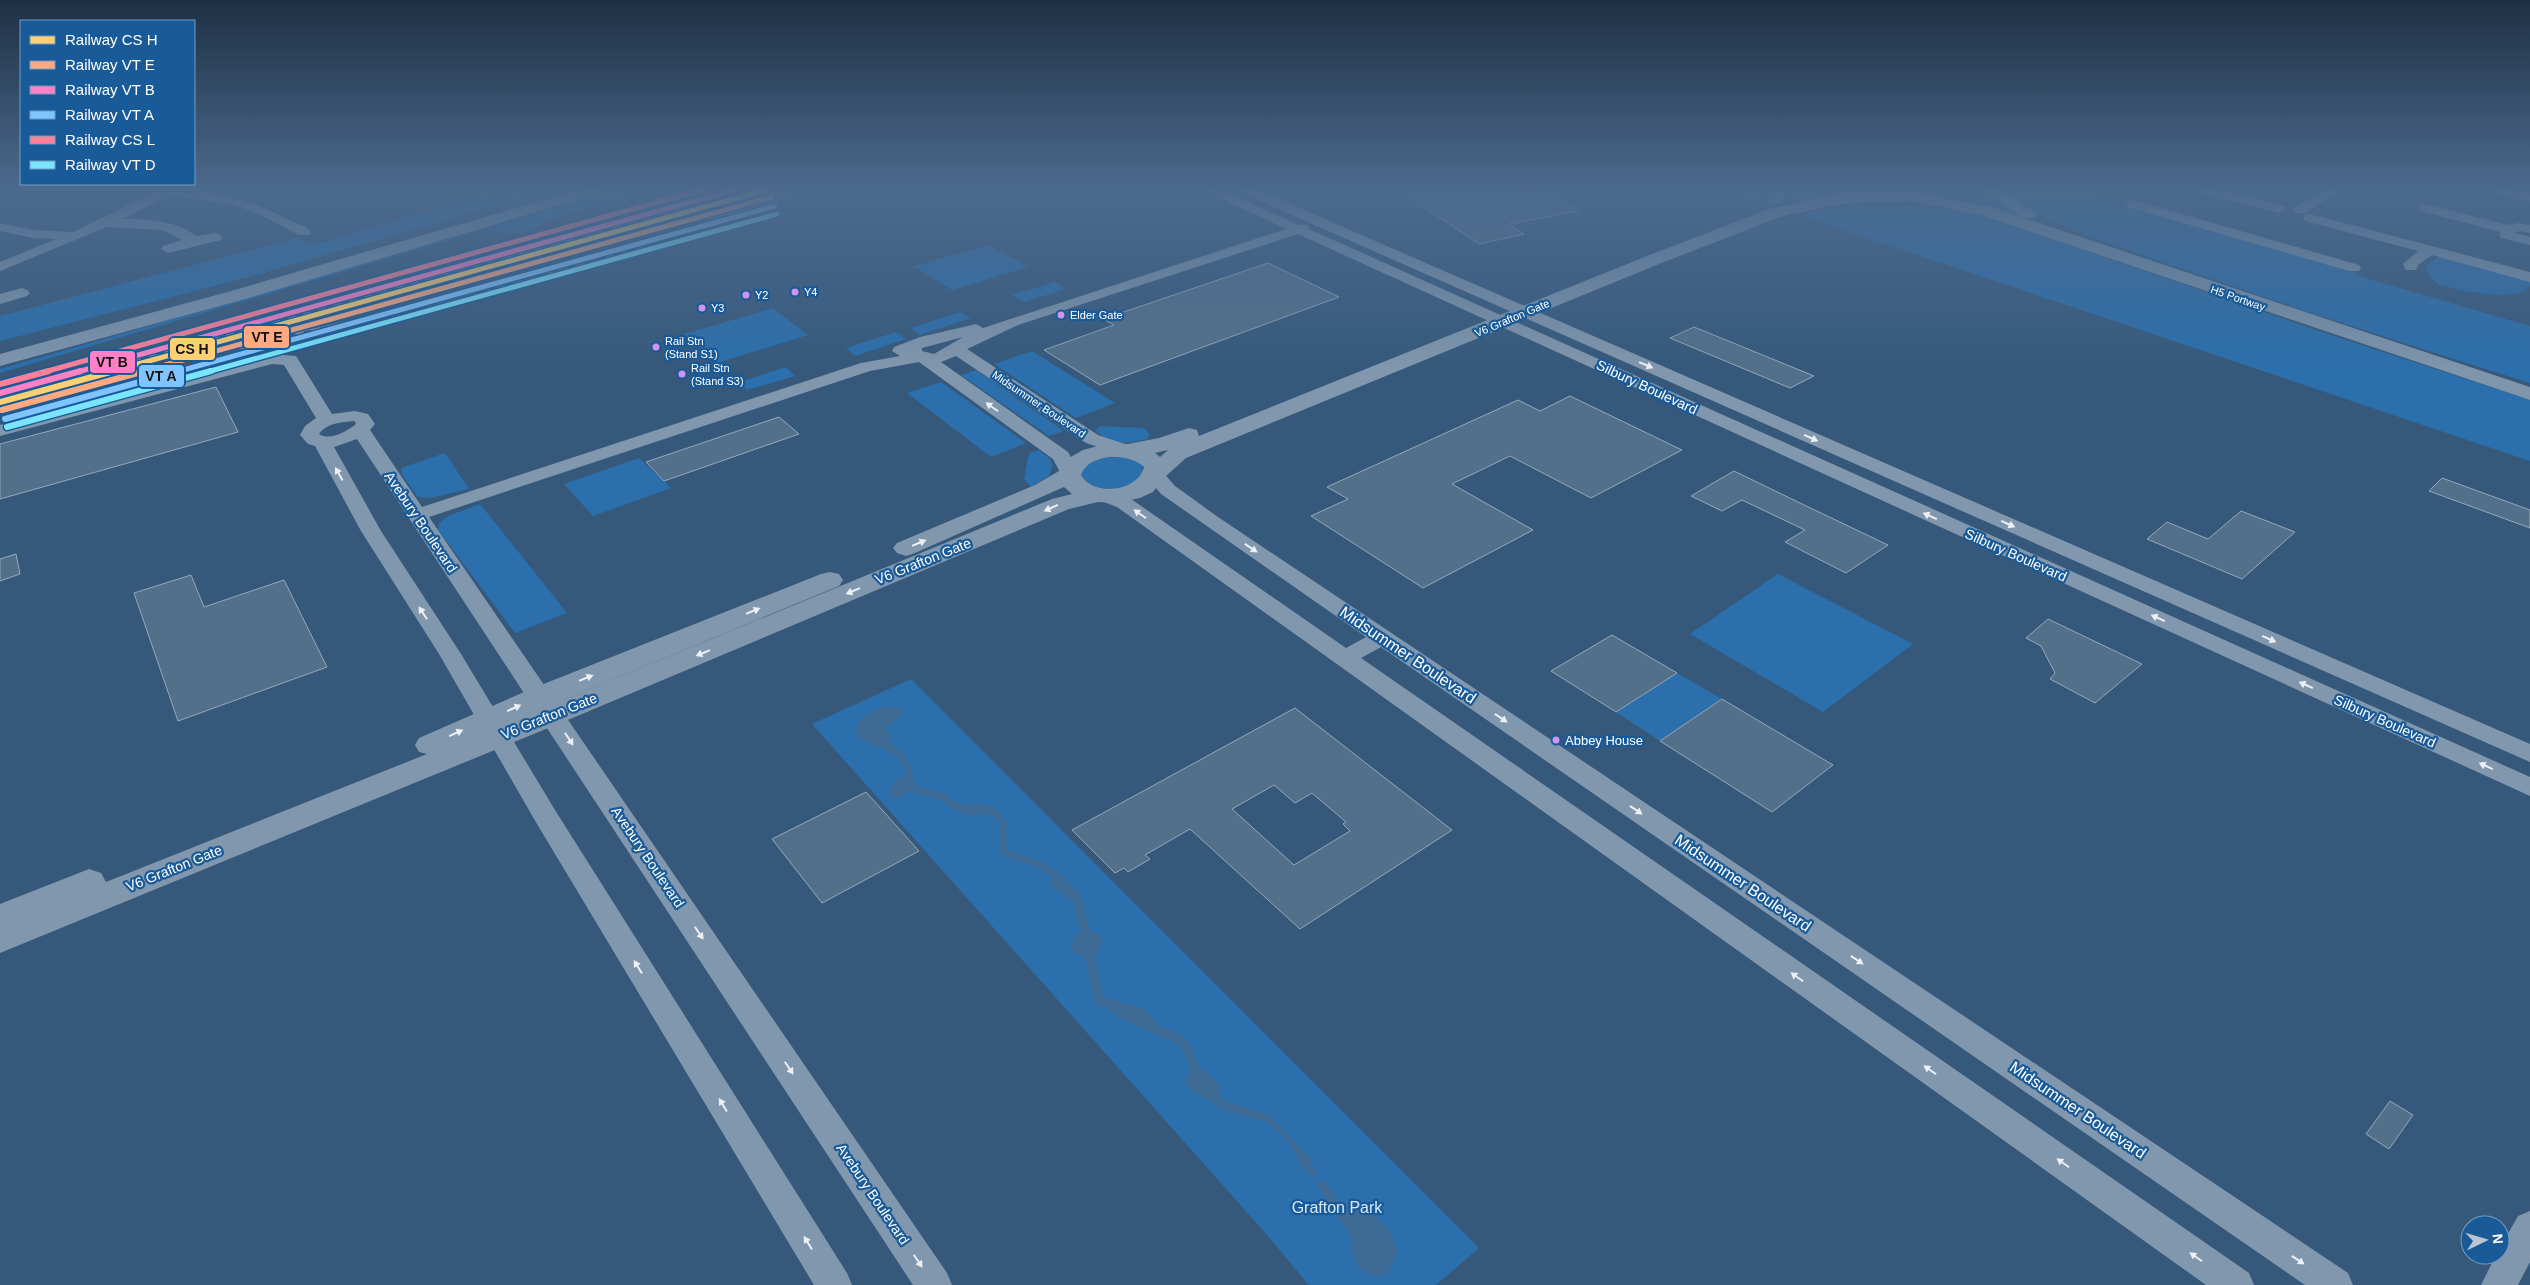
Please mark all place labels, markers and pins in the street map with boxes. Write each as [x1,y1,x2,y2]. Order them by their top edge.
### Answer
place label: Y4 [804,286,817,298]
marker: Y4 [790,287,800,297]
place label: Y2 [755,289,768,301]
marker: Y2 [741,290,751,300]
place label: Y3 [711,302,724,314]
marker: Y3 [697,303,707,313]
place label: Elder Gate [1070,309,1123,321]
marker: Elder Gate [1056,310,1066,320]
place label: Rail Stn (Stand S1) [665,335,718,360]
marker: Rail Stn (Stand S1) [651,342,661,352]
place label: Rail Stn (Stand S3) [691,362,744,387]
marker: Rail Stn (Stand S3) [677,369,687,379]
place label: Abbey House [1565,733,1643,748]
marker: Abbey House [1551,735,1561,745]

